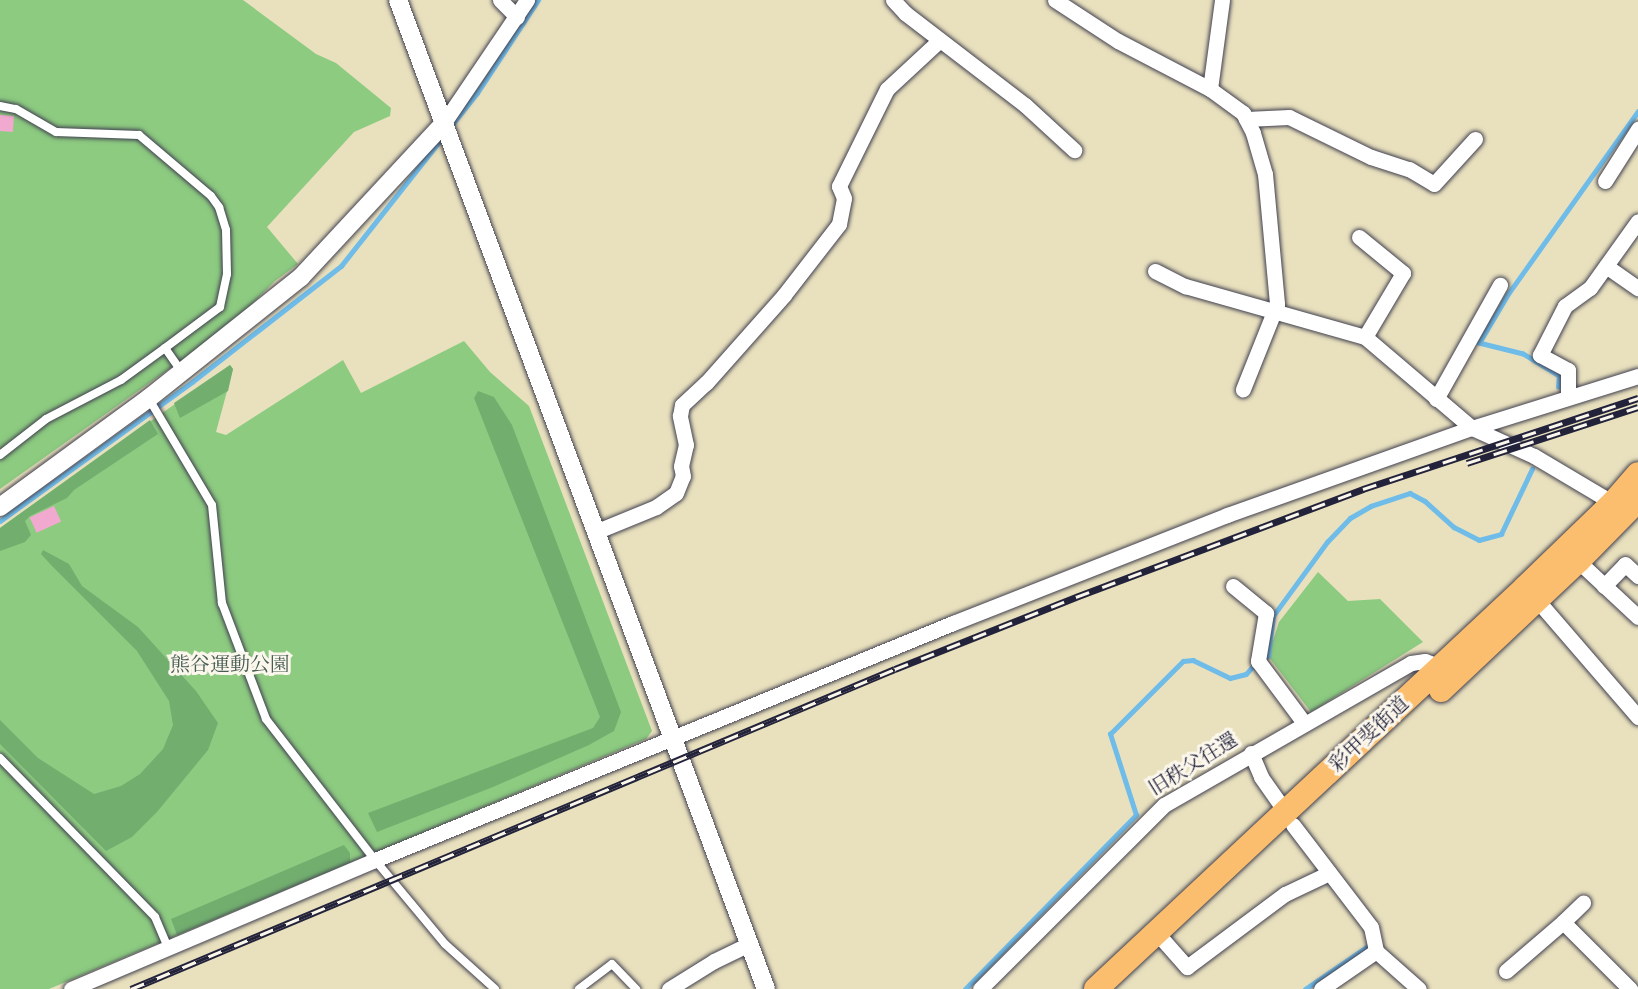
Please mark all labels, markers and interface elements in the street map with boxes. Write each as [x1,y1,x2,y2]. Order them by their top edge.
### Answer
park label: 熊谷運動公園 [170,652,290,676]
street label: 彩甲斐街道 [1324,691,1414,777]
street label: 旧秩父往還 [1144,727,1242,801]

